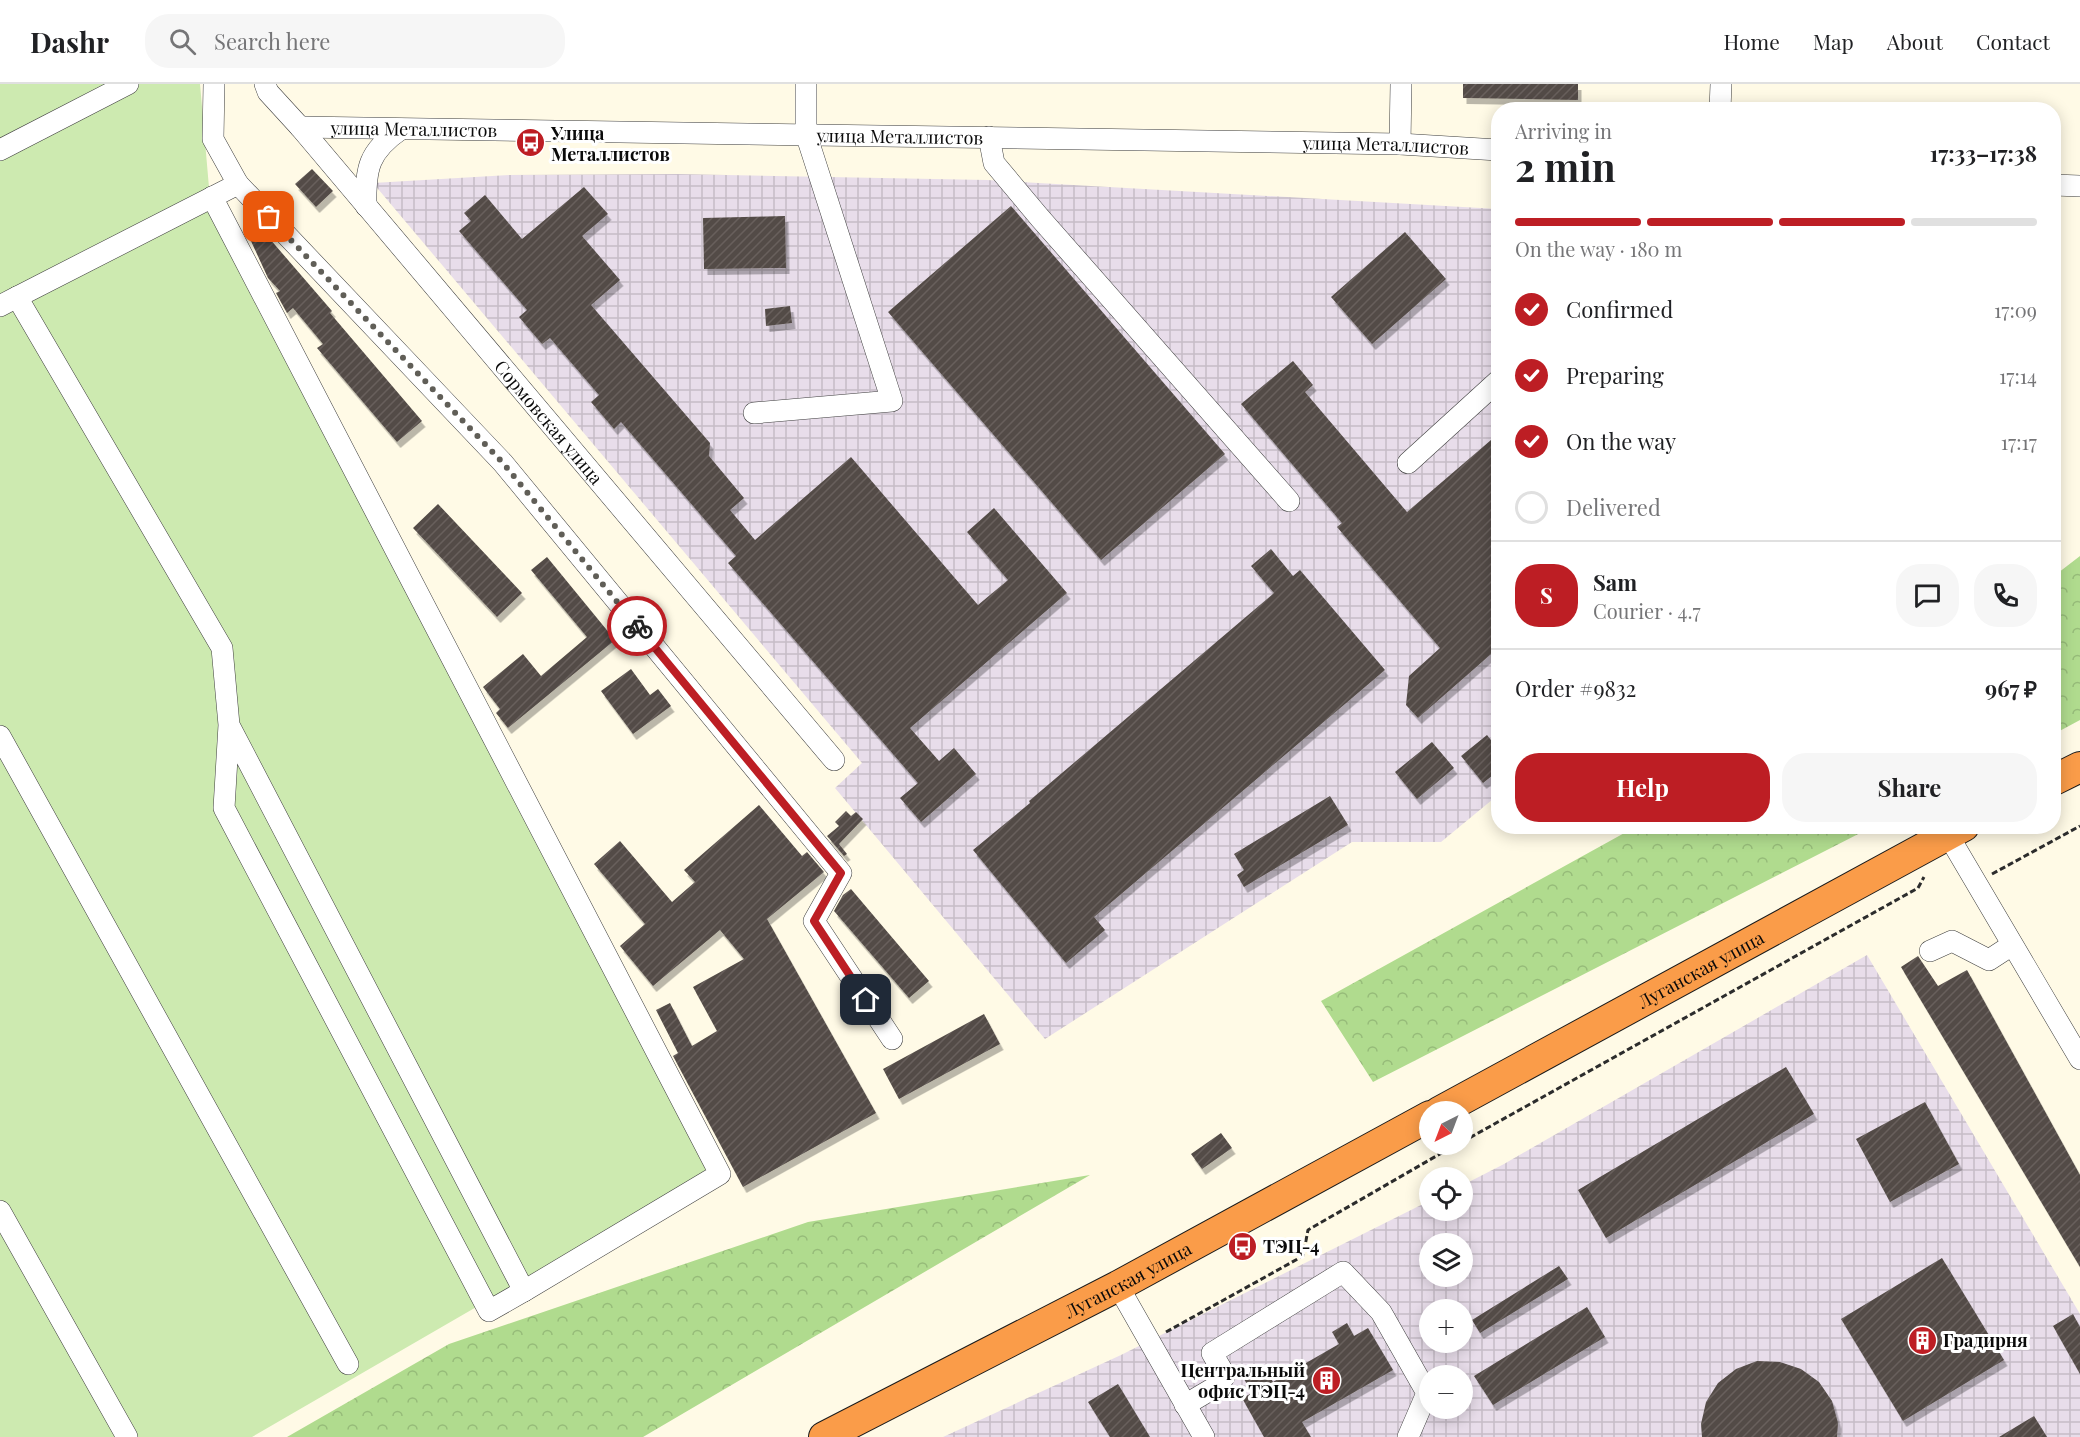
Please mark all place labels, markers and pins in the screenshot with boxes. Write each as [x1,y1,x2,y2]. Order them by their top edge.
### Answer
place label: Улица Металлистов [550,121,670,166]
bus stop icon: Улица Металлистов [514,127,546,159]
pin [243,191,294,242]
pin [840,974,891,1025]
bus stop icon: ТЭЦ-4 [1226,1230,1258,1262]
place label: ТЭЦ-4 [1263,1234,1320,1258]
building icon: Градирня [1906,1324,1938,1356]
place label: Градирня [1943,1328,2028,1352]
place label: Центральный офис ТЭЦ-4 [1180,1358,1305,1403]
building icon: Центральный офис ТЭЦ-4 [1310,1364,1342,1396]

